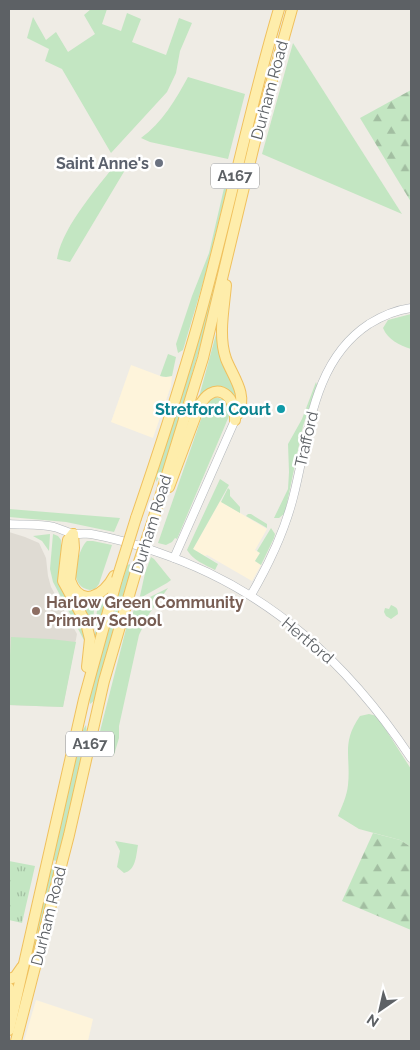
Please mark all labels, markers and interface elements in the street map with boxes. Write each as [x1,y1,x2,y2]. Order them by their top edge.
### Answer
street label: Durham Road [247,38,292,142]
place label: Saint Anne's [56,154,149,173]
marker: Saint Anne's [153,157,165,169]
road number: A167 [211,164,259,188]
place label: Stretford Court [155,400,271,419]
marker: Stretford Court [275,403,287,415]
street label: Trafford [291,409,322,469]
street label: Durham Road [128,473,175,576]
place label: Harlow Green Community Primary School [46,593,244,630]
marker: Harlow Green Community Primary School [30,605,42,617]
street label: Hertford [278,613,338,668]
road number: A167 [66,732,114,756]
street label: Durham Road [27,864,70,968]
north arrow [355,985,405,1035]
text: N [364,1011,382,1030]

